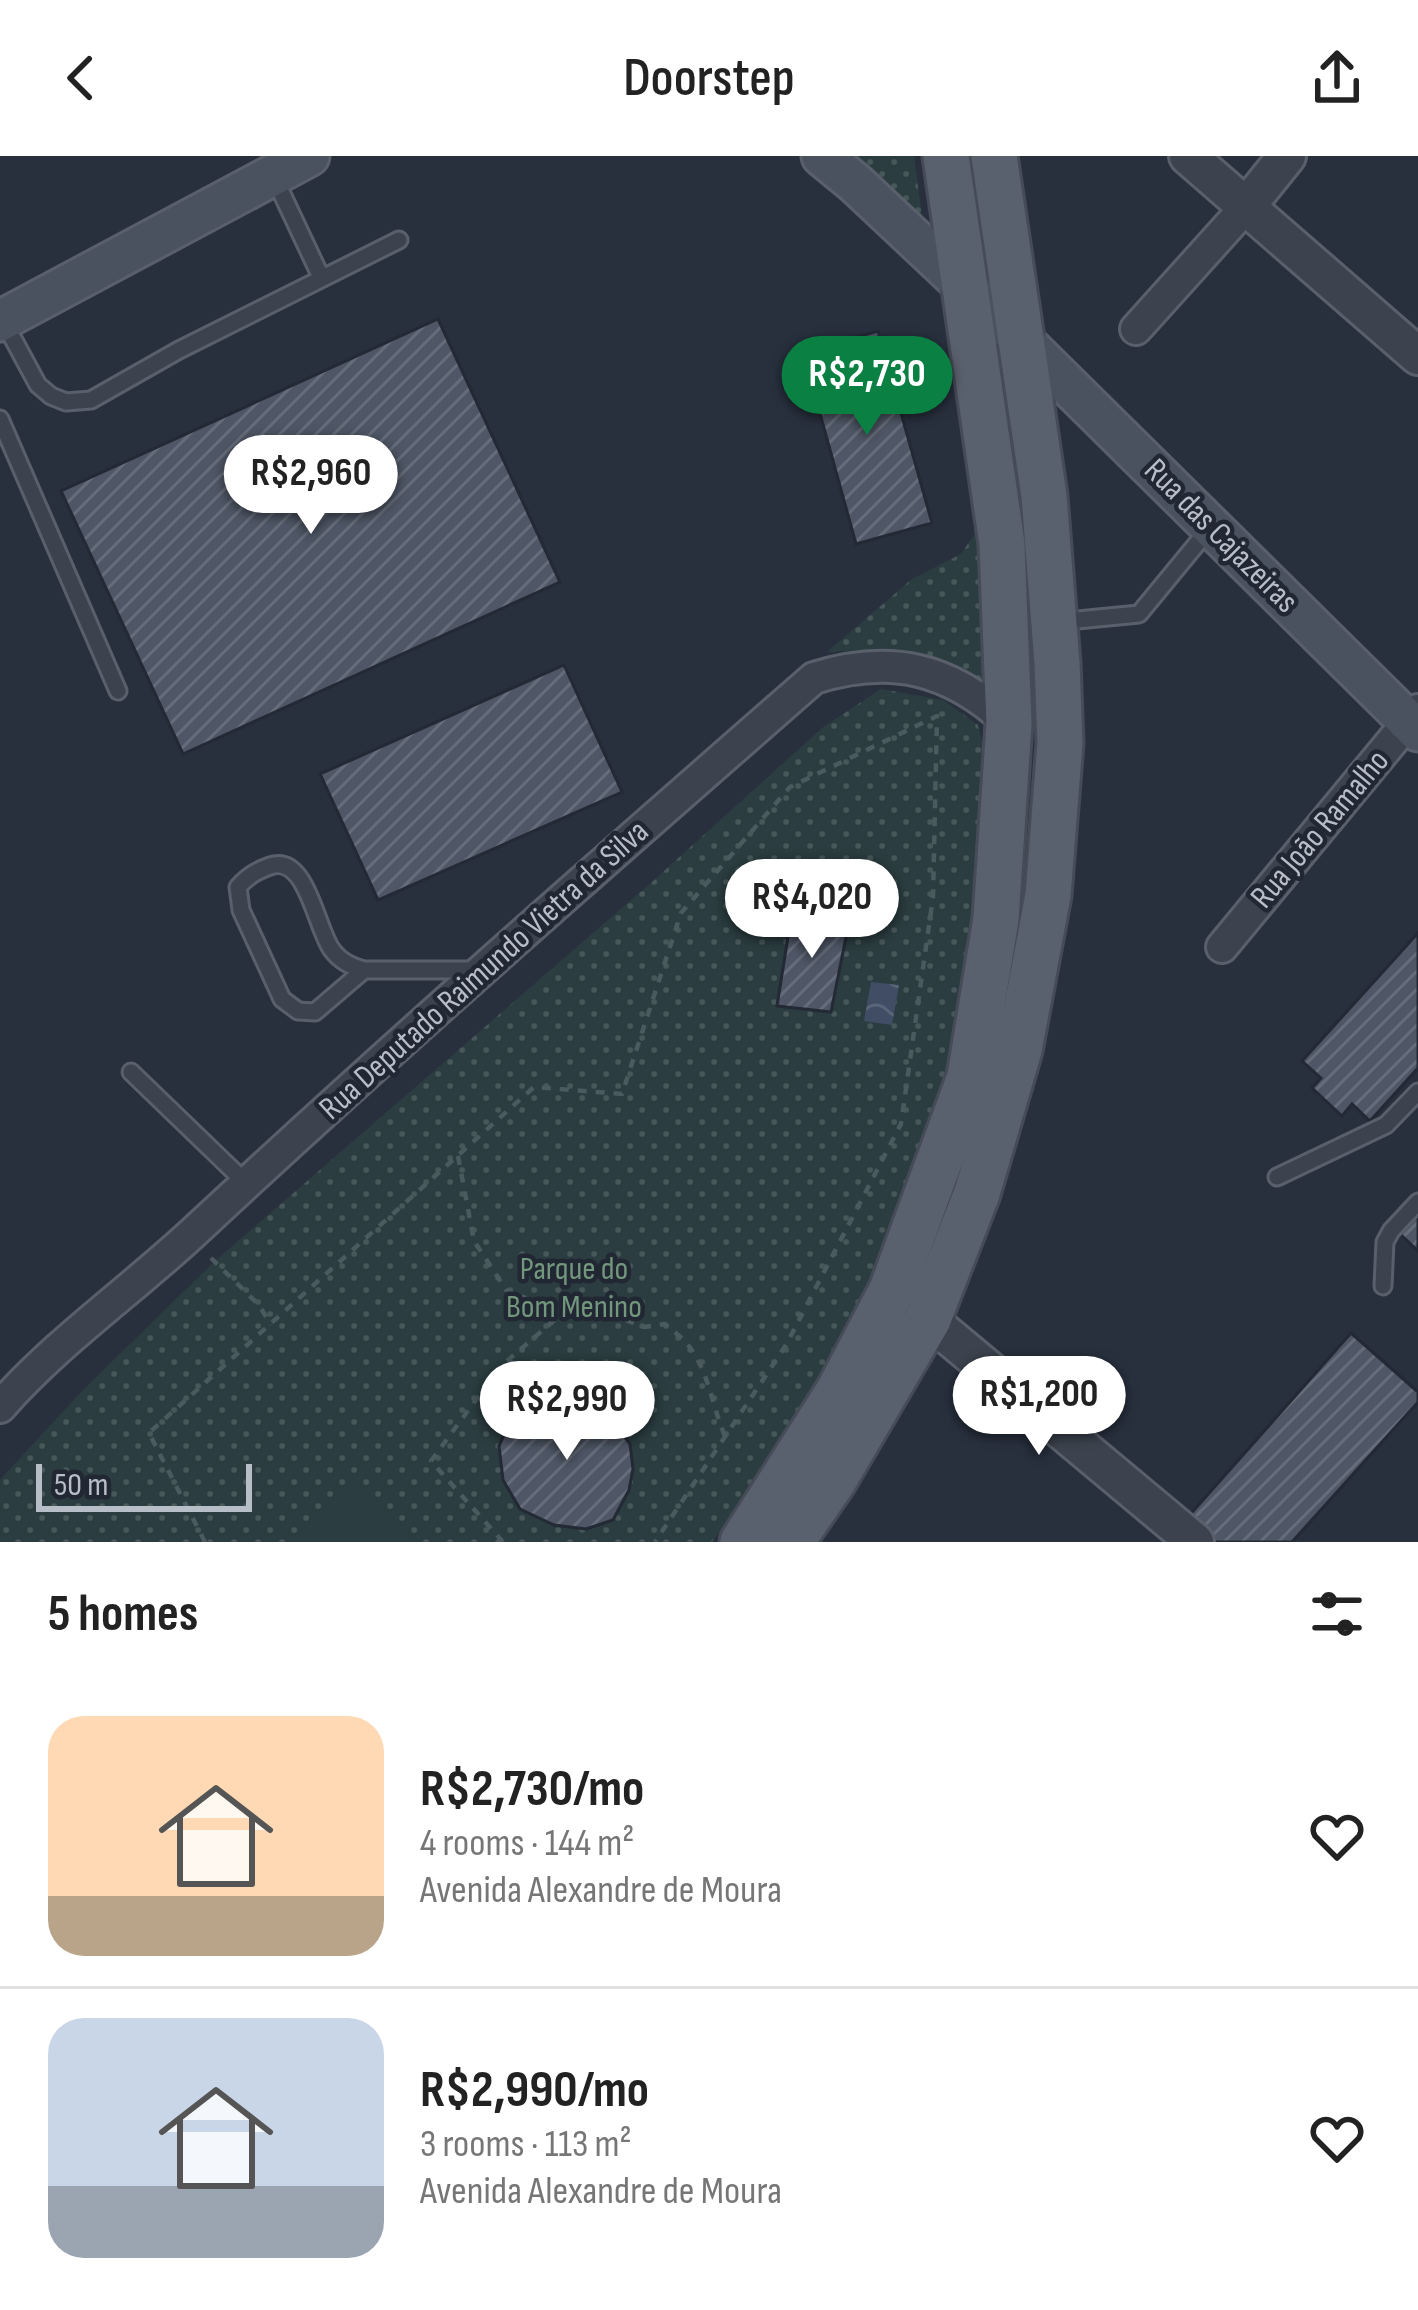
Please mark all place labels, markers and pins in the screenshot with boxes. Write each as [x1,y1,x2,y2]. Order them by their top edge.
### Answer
pin: R$2,730 [756,336,978,438]
pin: R$2,960 [200,435,422,537]
pin: R$4,020 [701,859,923,961]
pin: R$1,200 [928,1356,1150,1458]
pin: R$2,990 [456,1361,678,1463]

